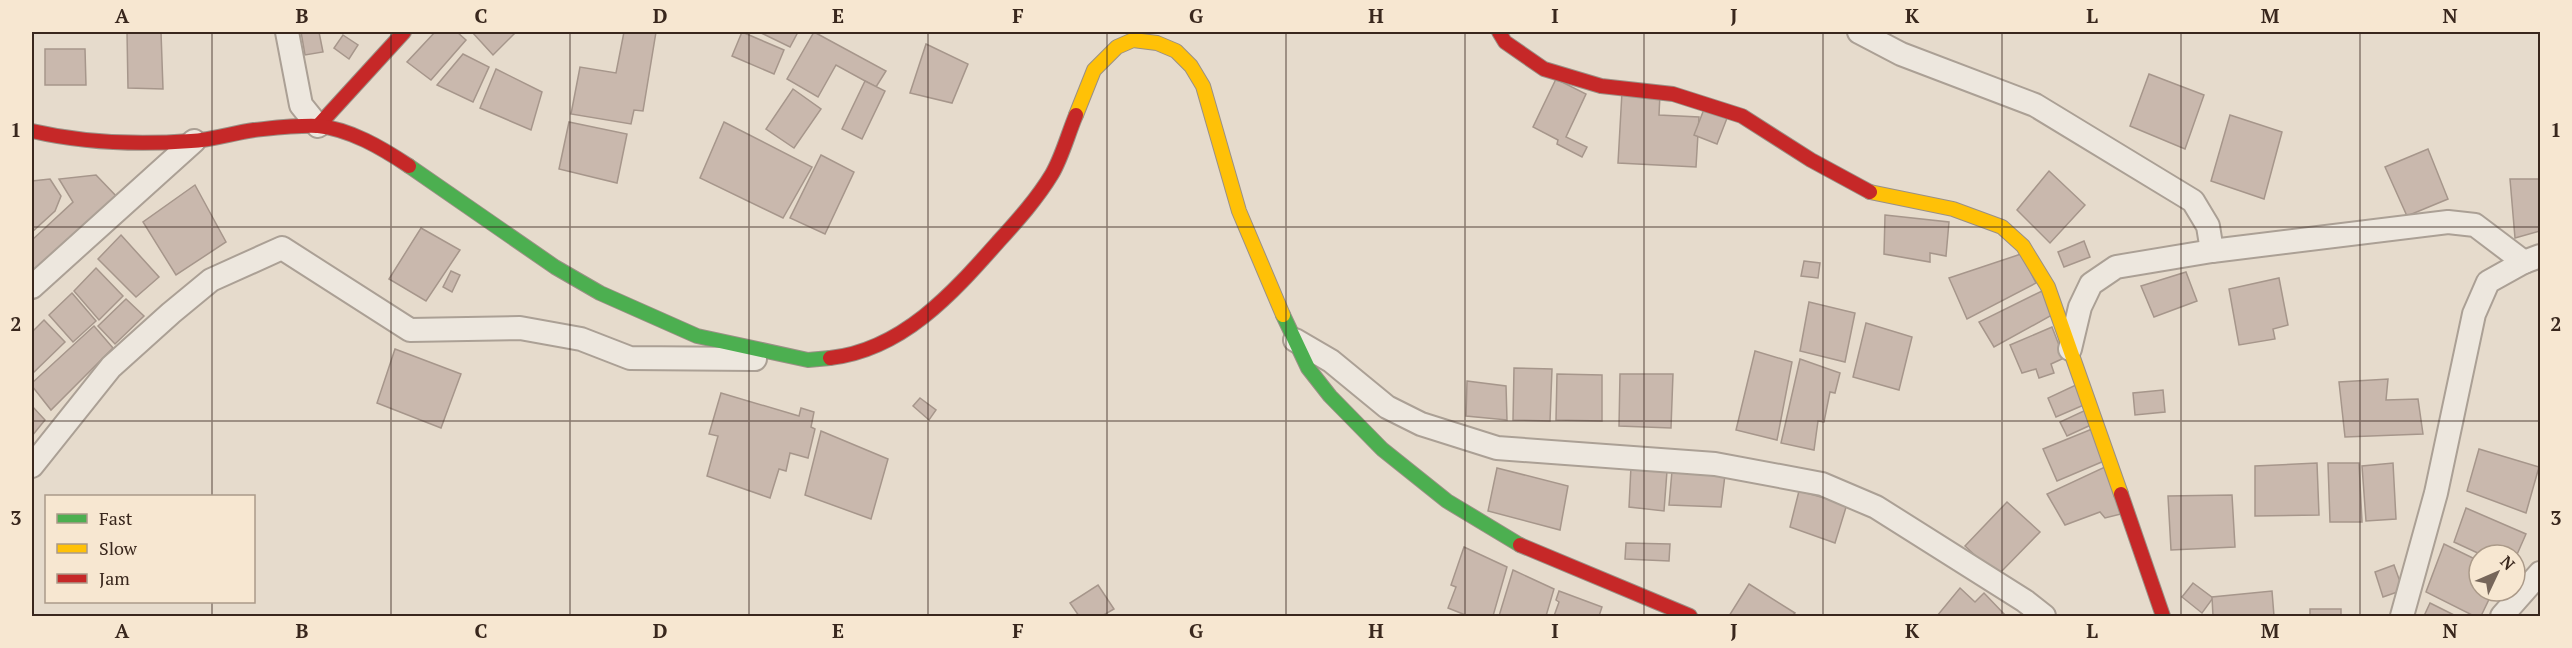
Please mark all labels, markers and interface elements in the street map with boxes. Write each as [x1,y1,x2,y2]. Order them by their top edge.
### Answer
text: A [115,2,130,29]
text: B [296,2,309,29]
text: C [474,2,488,29]
text: D [653,2,667,29]
text: E [832,2,844,29]
text: F [1012,2,1024,29]
text: G [1189,2,1203,29]
text: H [1368,2,1384,29]
text: I [1551,2,1559,29]
text: J [1730,2,1738,29]
text: K [1905,2,1920,29]
text: L [2086,2,2098,29]
text: M [2261,2,2280,29]
text: N [2442,2,2458,29]
text: 1 [10,116,22,143]
text: 1 [2550,116,2562,143]
text: 2 [10,310,22,337]
text: 2 [2550,310,2562,337]
legend [45,495,255,603]
text: 3 [10,504,22,531]
text: 3 [2550,504,2562,531]
text: Fast [99,506,133,530]
text: Slow [99,536,138,560]
north arrow [2467,543,2527,603]
text: N [2496,551,2520,575]
text: Jam [99,566,130,590]
text: A [115,617,130,644]
text: B [296,617,309,644]
text: C [474,617,488,644]
text: D [653,617,667,644]
text: E [832,617,844,644]
text: F [1012,617,1024,644]
text: G [1189,617,1203,644]
text: H [1368,617,1384,644]
text: I [1551,617,1559,644]
text: J [1730,617,1738,644]
text: K [1905,617,1920,644]
text: L [2086,617,2098,644]
text: M [2261,617,2280,644]
text: N [2442,617,2458,644]

